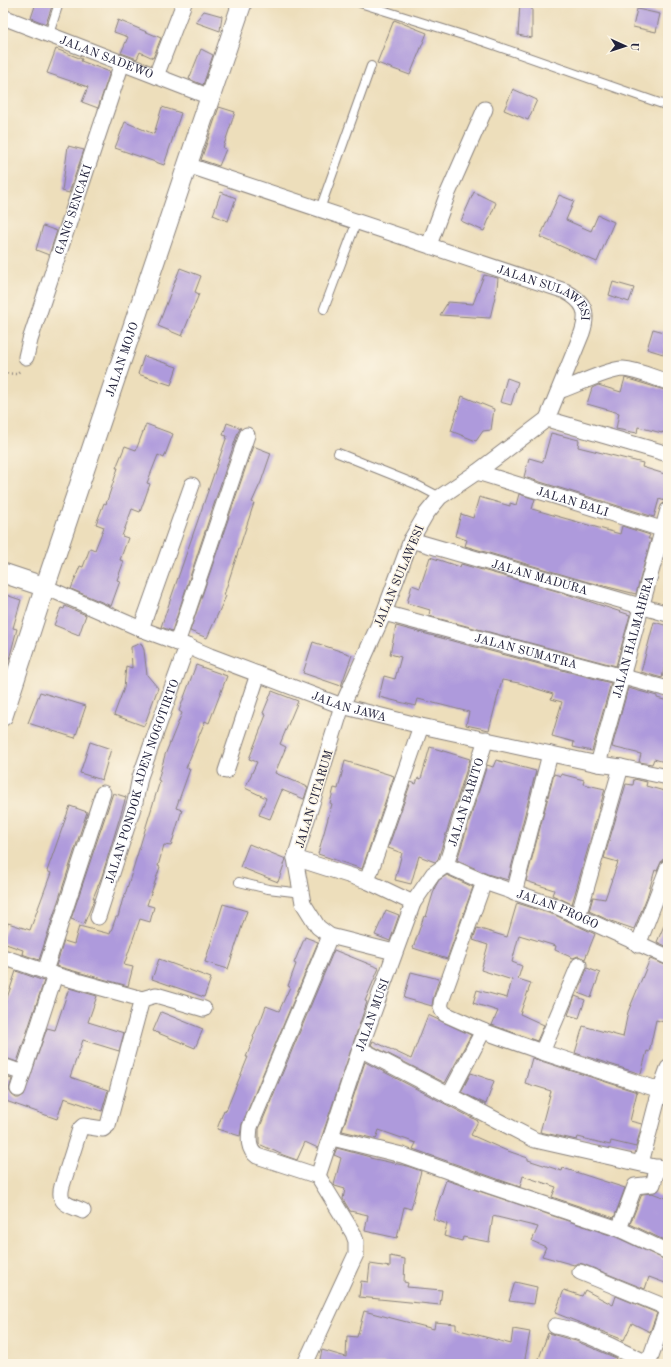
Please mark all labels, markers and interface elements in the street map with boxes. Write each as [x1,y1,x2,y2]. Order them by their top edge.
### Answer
north arrow [605,26,645,66]
street label: JALAN SADEWO [58,34,155,81]
text: U [628,42,639,51]
street label: GANG SENCAKI [54,163,95,256]
street label: JALAN SULAWESI [495,264,590,321]
street label: JALAN MOJO [105,321,141,399]
street label: JALAN BALI [535,486,610,519]
street label: JALAN SULAWESI [373,523,427,629]
street label: JALAN MADURA [490,558,589,598]
street label: JALAN HALMAHERA [611,575,657,699]
street label: JALAN SUMATRA [473,632,578,671]
street label: JALAN PONDOK ADEN NOGOTIRTO [104,678,182,885]
street label: JALAN JAWA [310,690,388,724]
street label: JALAN CITARUM [294,749,336,850]
street label: JALAN BARITO [447,757,487,848]
street label: JALAN PROGO [515,888,600,931]
street label: JALAN MUSI [355,977,392,1053]

